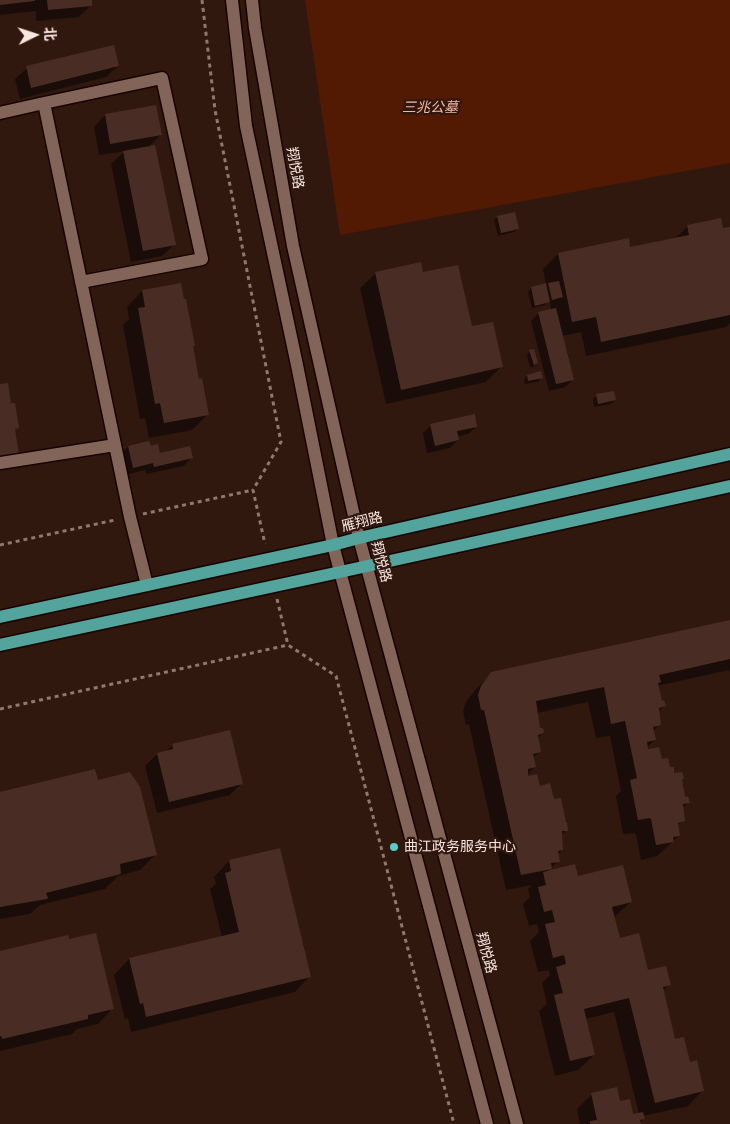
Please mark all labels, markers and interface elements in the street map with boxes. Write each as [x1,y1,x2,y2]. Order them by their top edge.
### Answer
north arrow [10,10,60,60]
text: 北 [41,26,58,41]
park label: 三兆公墓 [402,100,458,116]
street label: 翔悦路 [283,146,307,190]
street label: 雁翔路 [340,509,384,535]
street label: 翔悦路 [367,540,395,584]
place label: 曲江政务服务中心 [404,839,516,855]
marker: 曲江政务服务中心 [388,841,400,853]
street label: 翔悦路 [472,931,500,975]

